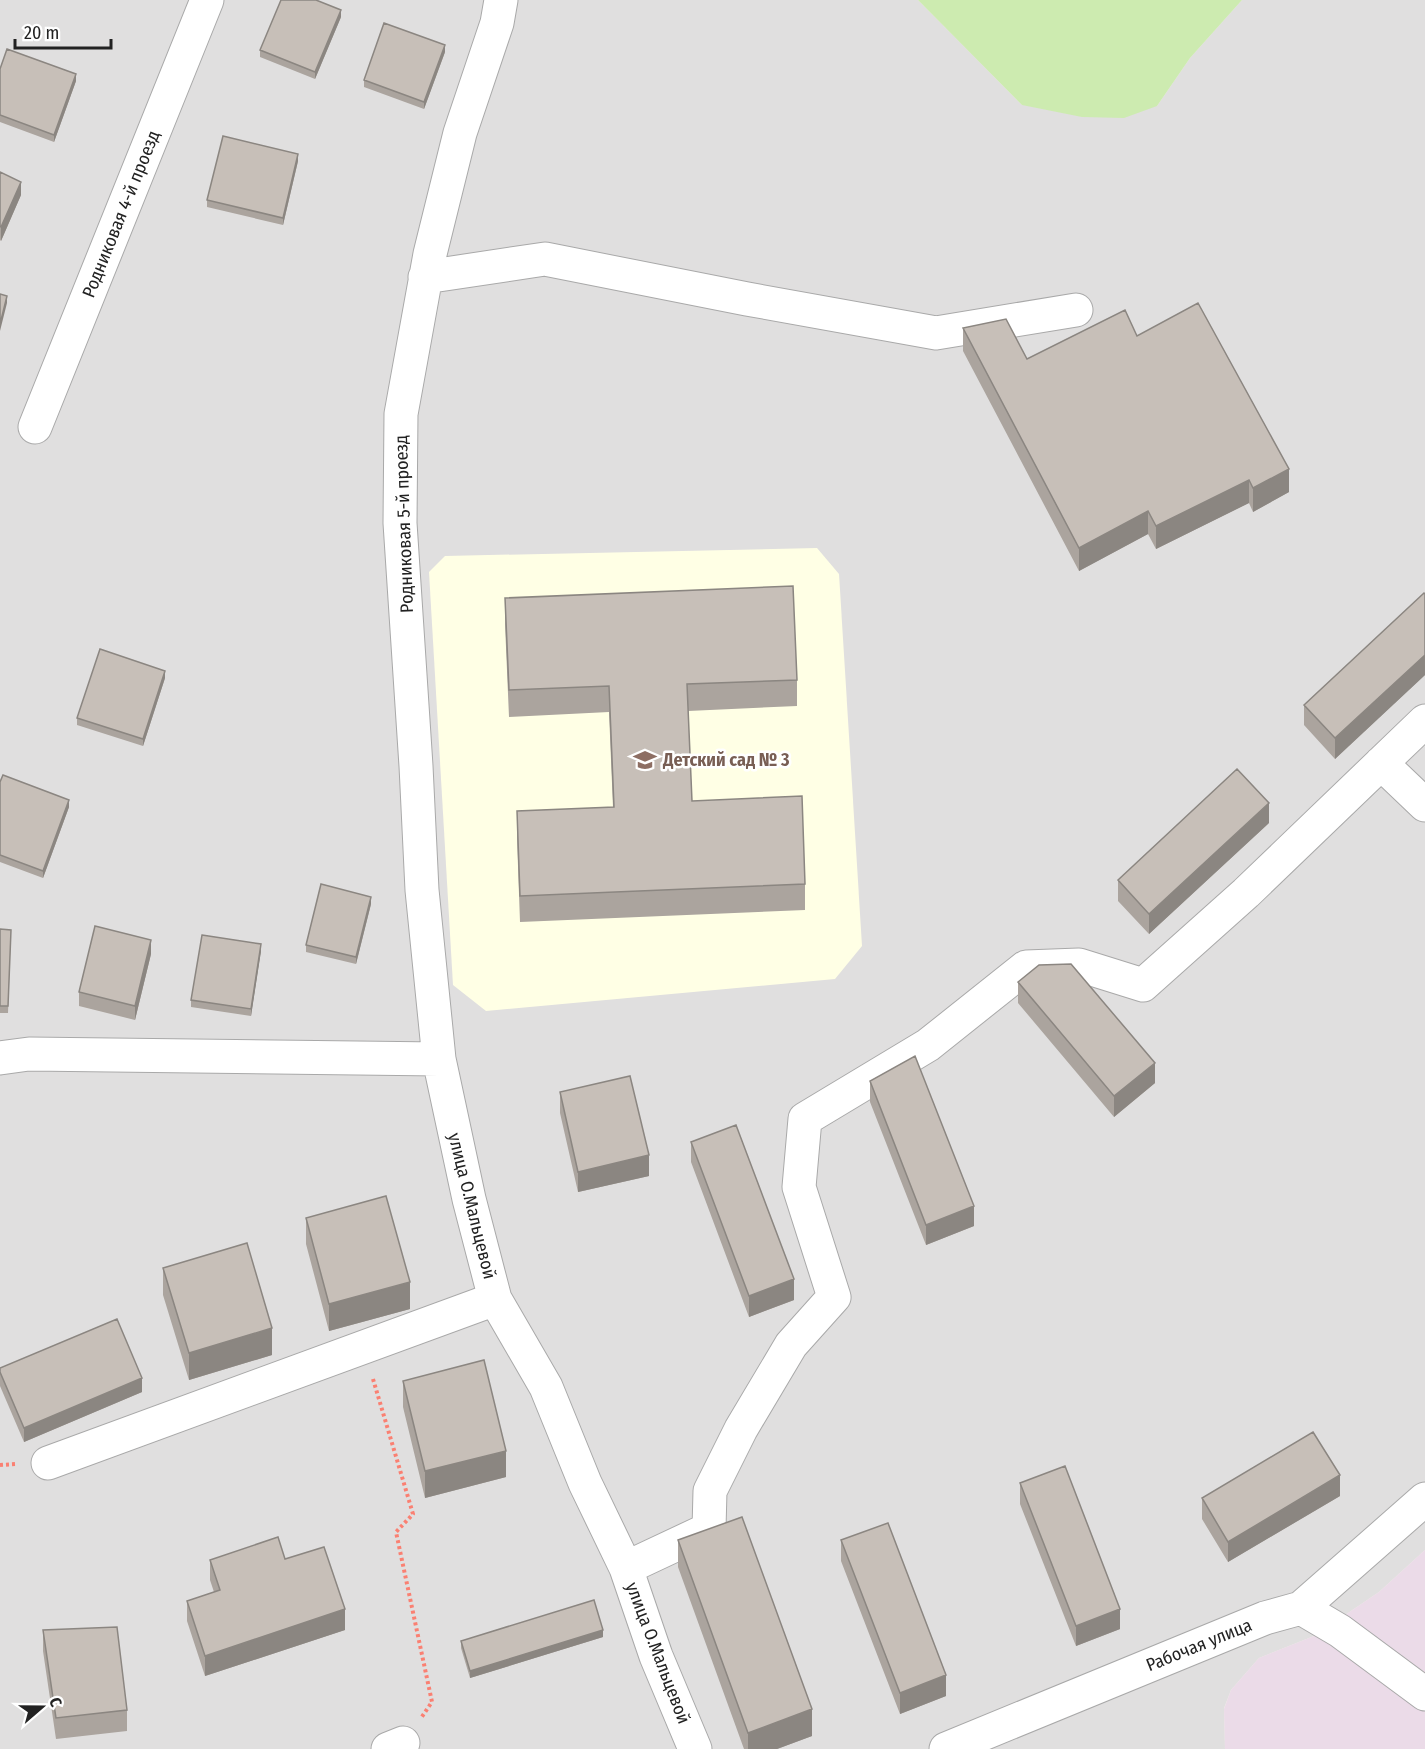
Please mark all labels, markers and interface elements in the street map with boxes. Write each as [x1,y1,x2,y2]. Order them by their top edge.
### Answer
scale bar [15,12,111,50]
text: 20 m [24,22,59,44]
street label: Родниковая 4-й проезд [77,127,165,301]
street label: Родниковая 5-й проезд [390,435,418,613]
school or university icon: Детский сад № 3 [632,747,658,773]
place label: Детский сад № 3 [662,749,790,771]
street label: улица О.Мальцевой [443,1131,501,1281]
street label: улица О.Мальцевой [621,1579,695,1727]
street label: Рабочая улица [1143,1614,1255,1676]
north arrow [12,1677,72,1737]
text: С [45,1695,66,1710]

